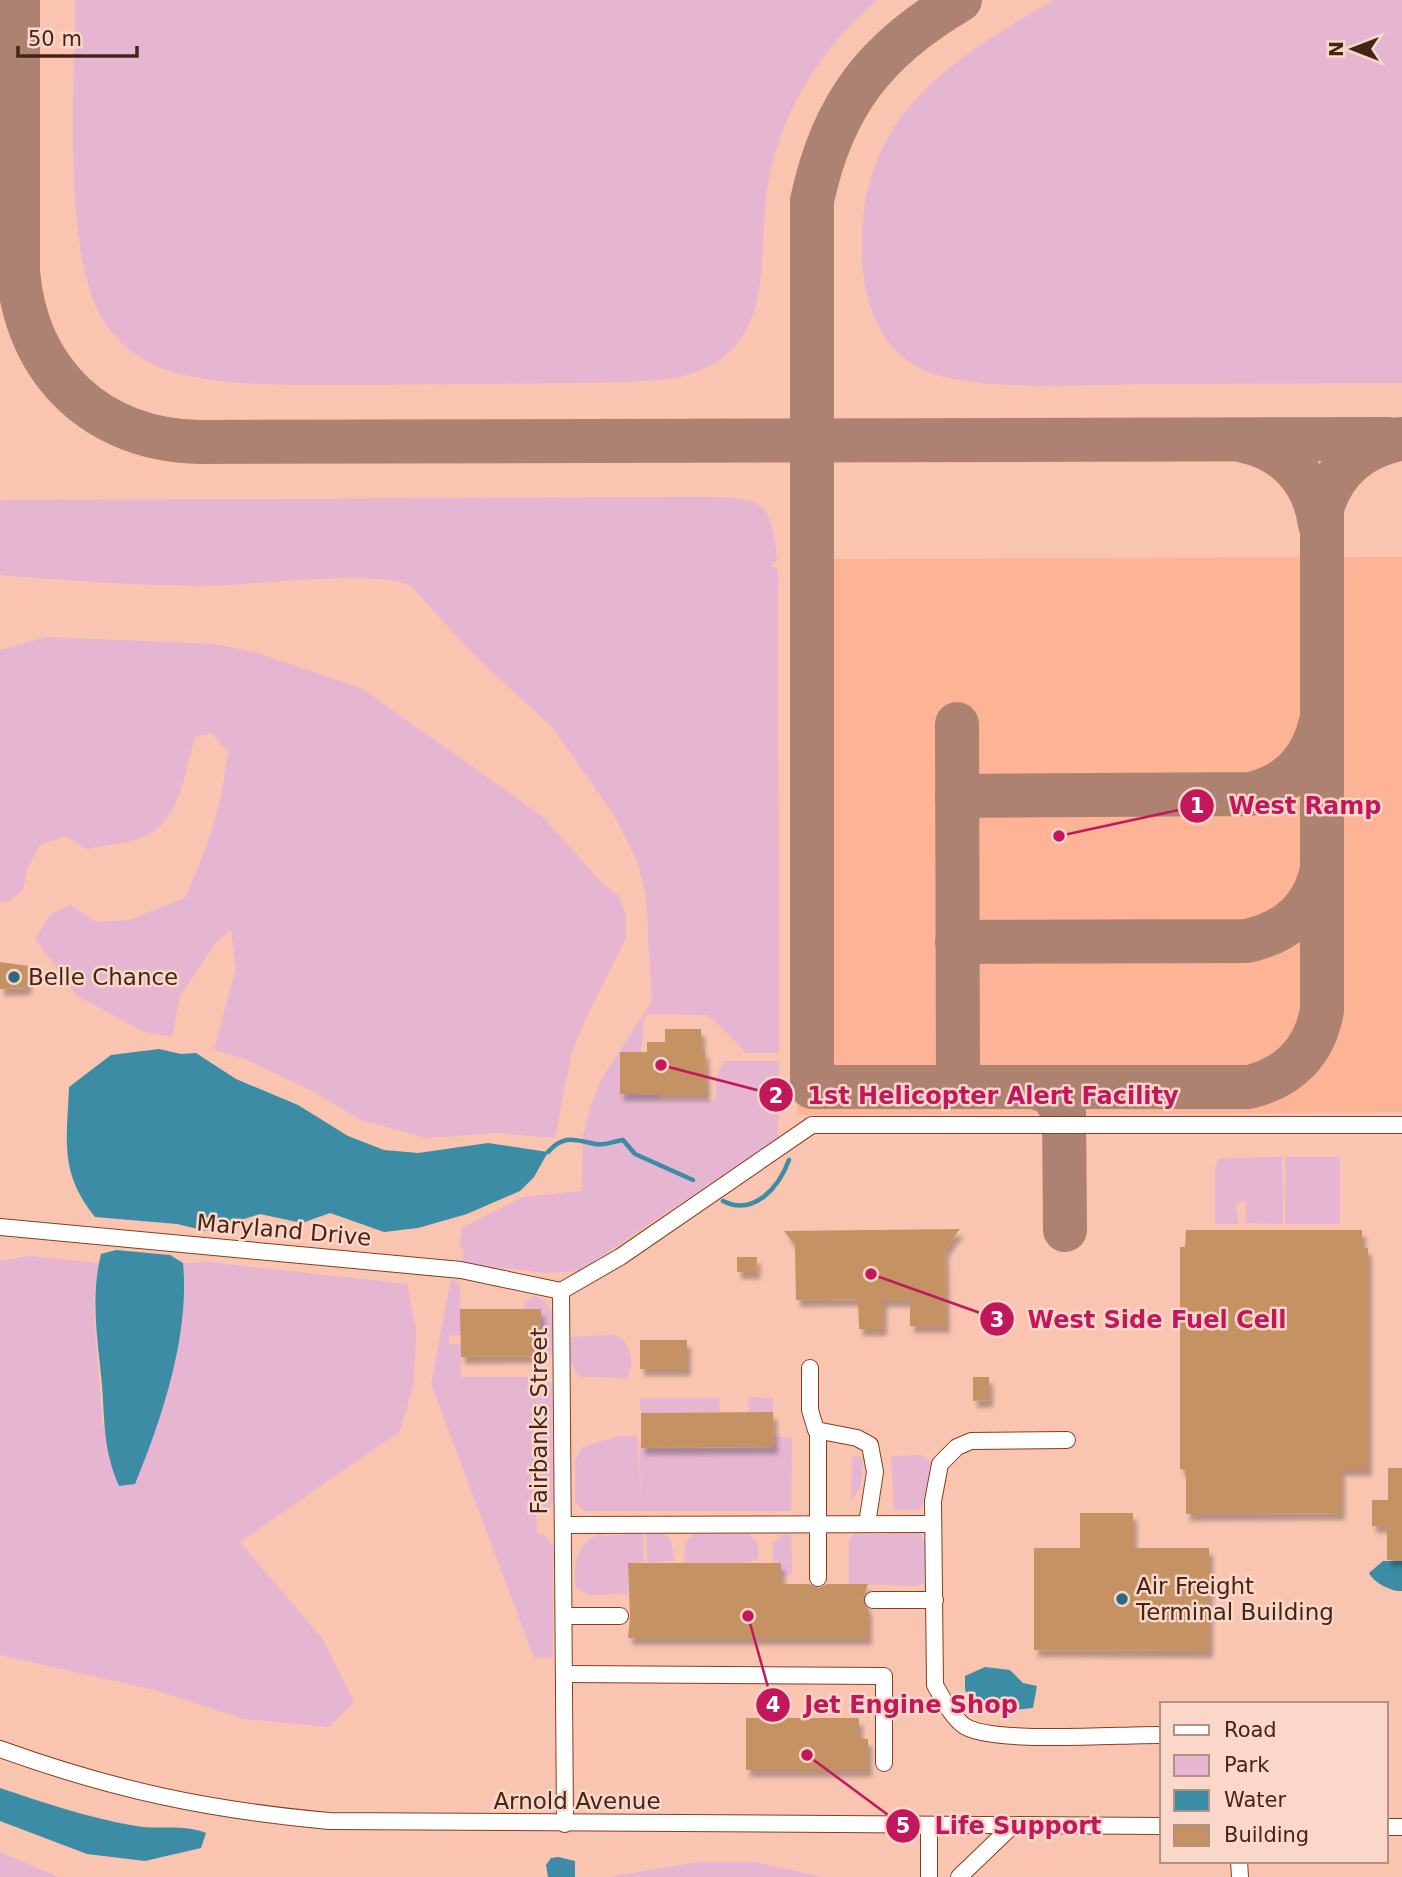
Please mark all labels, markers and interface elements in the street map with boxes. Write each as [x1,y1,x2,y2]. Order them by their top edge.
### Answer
scale bar [18,14,136,58]
north arrow [1318,14,1388,84]
text: 50 m [28,27,82,51]
text: N [1325,41,1347,57]
callout: West Ramp [1180,783,1396,828]
text: West Ramp [1229,792,1381,820]
text: 1 [1190,794,1204,818]
place label: Belle Chance [28,964,178,990]
marker: Belle Chance [6,969,22,985]
callout: 1st Helicopter Alert Facility [759,1073,1193,1118]
text: 1st Helicopter Alert Facility [807,1082,1179,1110]
text: 2 [769,1084,783,1108]
street label: Maryland Drive [196,1209,372,1251]
callout: West Side Fuel Cell [979,1297,1301,1342]
text: West Side Fuel Cell [1028,1306,1286,1334]
text: 3 [990,1308,1004,1332]
street label: Fairbanks Street [526,1328,552,1514]
place label: Air Freight Terminal Building [1135,1573,1334,1625]
marker: Air Freight Terminal Building [1114,1591,1130,1607]
callout: Jet Engine Shop [755,1682,1032,1727]
text: Jet Engine Shop [802,1691,1018,1719]
text: 4 [766,1693,780,1717]
legend [1160,1702,1388,1863]
text: Road [1224,1718,1277,1742]
text: Park [1224,1753,1270,1777]
street label: Arnold Avenue [493,1788,661,1814]
text: Water [1224,1788,1286,1812]
callout: Life Support [886,1803,1116,1848]
text: Life Support [934,1812,1102,1840]
text: 5 [896,1814,910,1838]
text: Building [1224,1823,1309,1847]

